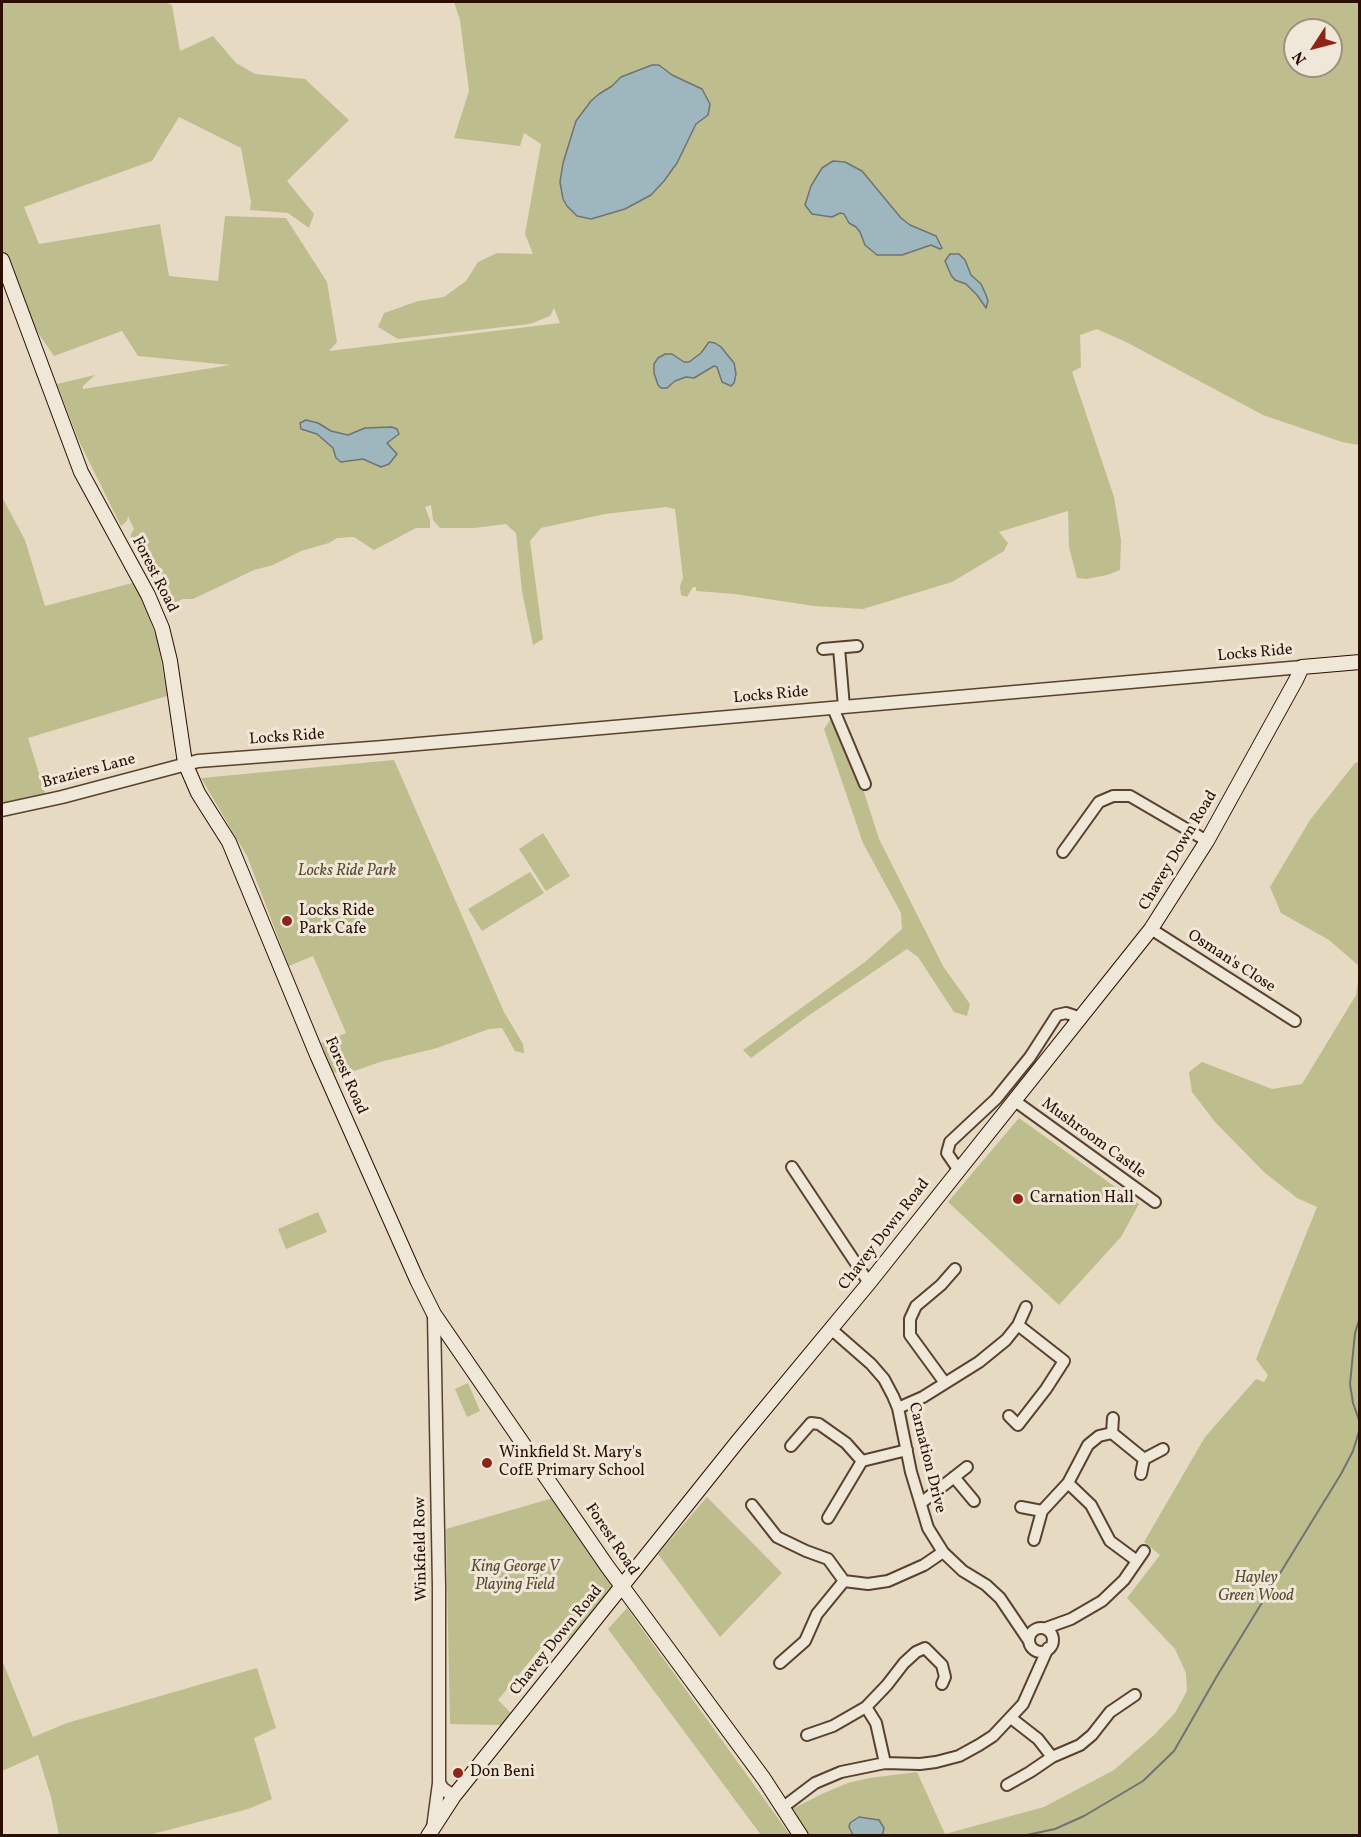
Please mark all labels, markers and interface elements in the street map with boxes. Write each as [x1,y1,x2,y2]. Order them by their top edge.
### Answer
north arrow [1283,18,1343,78]
text: N [1288,46,1312,69]
street label: Forest Road [127,534,181,616]
street label: Locks Ride [1217,641,1293,667]
street label: Locks Ride [733,683,809,709]
street label: Locks Ride [249,726,325,750]
street label: Braziers Lane [40,750,138,794]
street label: Chavey Down Road [1136,788,1222,914]
park label: Locks Ride Park [298,862,396,882]
place label: Locks Ride Park Cafe [299,902,374,940]
marker: Locks Ride Park Cafe [280,914,294,928]
street label: Osman's Close [1183,926,1279,998]
street label: Forest Road [319,1034,371,1118]
street label: Mushroom Castle [1037,1095,1149,1183]
street label: Chavey Down Road [835,1175,935,1295]
place label: Carnation Hall [1030,1189,1134,1209]
marker: Carnation Hall [1011,1192,1025,1206]
street label: Carnation Drive [903,1401,949,1515]
place label: Winkfield St. Mary's CofE Primary School [499,1444,645,1482]
marker: Winkfield St. Mary's CofE Primary School [480,1456,494,1470]
street label: Winkfield Row [411,1497,433,1601]
street label: Forest Road [580,1500,642,1580]
park label: King George V Playing Field [471,1558,559,1596]
park label: Hayley Green Wood [1218,1569,1294,1607]
street label: Chavey Down Road [507,1582,607,1700]
place label: Don Beni [470,1763,535,1783]
marker: Don Beni [451,1766,465,1780]

